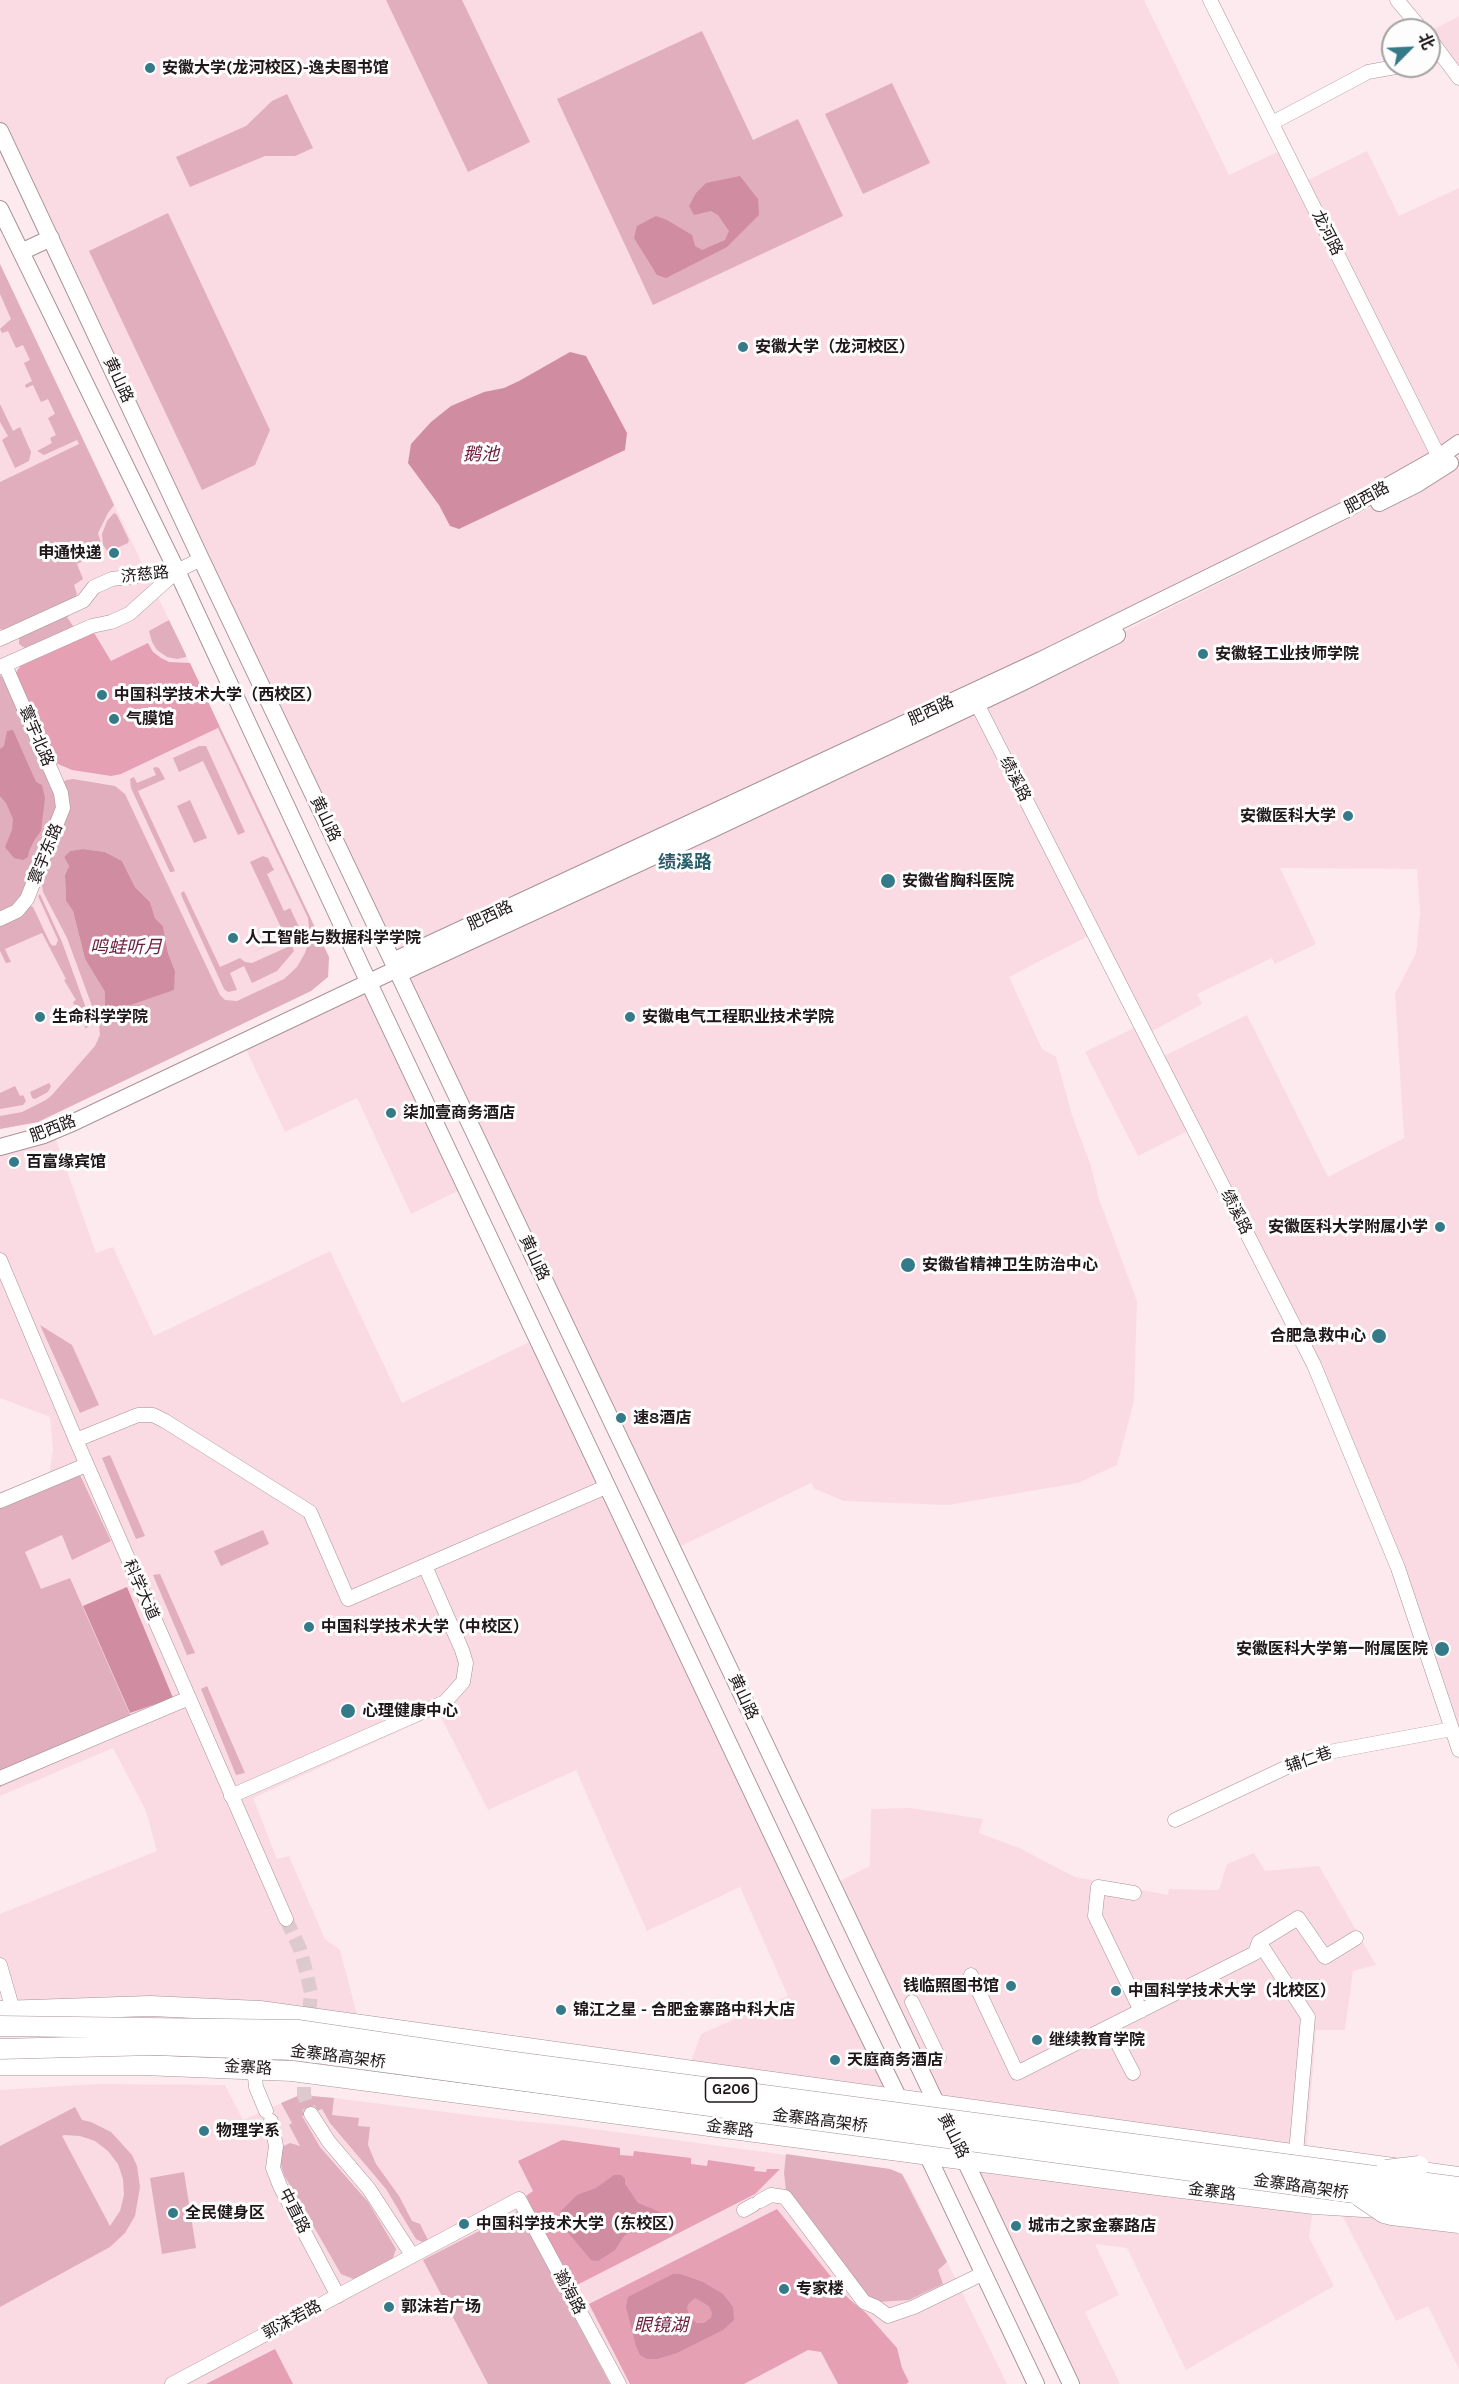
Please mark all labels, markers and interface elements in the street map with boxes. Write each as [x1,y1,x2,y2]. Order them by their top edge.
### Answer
north arrow [1381,18,1441,78]
text: 北 [1414,30,1438,52]
place label: 安徽大学(龙河校区)-逸夫图书馆 [162,58,389,78]
marker: 安徽大学(龙河校区)-逸夫图书馆 [143,61,157,75]
street label: 龙河路 [1308,207,1346,259]
place label: 安徽大学（龙河校区） [755,337,915,357]
marker: 安徽大学（龙河校区） [736,340,750,354]
street label: 黄山路 [99,354,137,406]
water label: 鹅池 [463,444,499,466]
street label: 肥西路 [1341,478,1393,518]
place label: 申通快递 [38,543,102,563]
marker: 申通快递 [107,546,121,560]
street label: 济慈路 [120,563,170,587]
place label: 安徽轻工业技师学院 [1215,644,1359,664]
marker: 安徽轻工业技师学院 [1196,647,1210,661]
place label: 中国科学技术大学（西校区） [114,685,322,705]
marker: 中国科学技术大学（西校区） [95,688,109,702]
street label: 肥西路 [905,692,957,730]
street label: 寰宇北路 [15,703,57,769]
place label: 气膜馆 [126,709,174,729]
marker: 气膜馆 [107,712,121,726]
street label: 绩溪路 [996,753,1034,805]
street label: 黄山路 [306,793,344,845]
place label: 安徽医科大学 [1240,806,1336,826]
marker: 安徽医科大学 [1341,809,1355,823]
street label: 寰宇东路 [25,821,67,887]
district label: 绩溪路 [658,852,712,874]
place label: 安徽省胸科医院 [902,871,1014,891]
marker: 安徽省胸科医院 [879,872,897,890]
street label: 肥西路 [464,897,516,935]
place label: 人工智能与数据科学学院 [245,928,421,948]
marker: 人工智能与数据科学学院 [226,931,240,945]
water label: 鸣蛙听月 [90,937,162,959]
place label: 生命科学学院 [52,1007,148,1027]
place label: 安徽电气工程职业技术学院 [642,1007,834,1027]
marker: 生命科学学院 [33,1010,47,1024]
marker: 安徽电气工程职业技术学院 [623,1010,637,1024]
place label: 柒加壹商务酒店 [403,1103,515,1123]
marker: 柒加壹商务酒店 [384,1106,398,1120]
street label: 肥西路 [27,1111,79,1147]
place label: 百富缘宾馆 [26,1152,106,1172]
marker: 百富缘宾馆 [7,1155,21,1169]
street label: 绩溪路 [1217,1186,1255,1238]
place label: 安徽医科大学附属小学 [1268,1217,1428,1237]
marker: 安徽医科大学附属小学 [1433,1220,1447,1234]
street label: 黄山路 [515,1232,553,1284]
place label: 安徽省精神卫生防治中心 [922,1255,1098,1275]
marker: 安徽省精神卫生防治中心 [899,1256,917,1274]
place label: 合肥急救中心 [1270,1326,1366,1346]
marker: 合肥急救中心 [1370,1327,1388,1345]
place label: 速8酒店 [633,1408,691,1428]
marker: 速8酒店 [614,1411,628,1425]
street label: 科学大道 [119,1557,163,1623]
place label: 中国科学技术大学（中校区） [321,1617,529,1637]
marker: 中国科学技术大学（中校区） [302,1620,316,1634]
place label: 安徽医科大学第一附属医院 [1236,1639,1428,1659]
marker: 安徽医科大学第一附属医院 [1433,1640,1451,1658]
street label: 黄山路 [724,1671,762,1723]
place label: 心理健康中心 [362,1701,458,1721]
marker: 心理健康中心 [339,1702,357,1720]
street label: 辅仁巷 [1283,1743,1335,1777]
place label: 钱临照图书馆 [903,1976,999,1996]
marker: 钱临照图书馆 [1004,1979,1018,1993]
place label: 中国科学技术大学（北校区） [1128,1981,1336,2001]
marker: 中国科学技术大学（北校区） [1109,1984,1123,1998]
place label: 锦江之星 - 合肥金寨路中科大店 [573,2000,795,2020]
marker: 锦江之星 - 合肥金寨路中科大店 [554,2003,568,2017]
place label: 继续教育学院 [1049,2030,1145,2050]
marker: 继续教育学院 [1030,2033,1044,2047]
street label: 金寨路高架桥 [289,2042,387,2072]
place label: 天庭商务酒店 [847,2050,943,2070]
marker: 天庭商务酒店 [828,2053,842,2067]
street label: 金寨路 [224,2057,272,2079]
road number: G206 [706,2078,756,2102]
street label: 金寨路高架桥 [771,2106,869,2136]
street label: 黄山路 [934,2110,972,2162]
street label: 金寨路 [705,2116,755,2142]
place label: 物理学系 [216,2121,280,2141]
marker: 物理学系 [197,2124,211,2138]
street label: 金寨路高架桥 [1252,2171,1350,2203]
street label: 金寨路 [1187,2180,1237,2204]
street label: 中直路 [275,2185,313,2237]
place label: 全民健身区 [185,2203,265,2223]
marker: 全民健身区 [166,2206,180,2220]
place label: 中国科学技术大学（东校区） [476,2214,684,2234]
place label: 城市之家金寨路店 [1028,2216,1156,2236]
marker: 中国科学技术大学（东校区） [457,2217,471,2231]
marker: 城市之家金寨路店 [1009,2219,1023,2233]
street label: 瀚海路 [549,2266,589,2318]
place label: 专家楼 [796,2279,844,2299]
marker: 专家楼 [777,2282,791,2296]
street label: 郭沫若路 [259,2297,325,2343]
place label: 郭沫若广场 [401,2297,481,2317]
marker: 郭沫若广场 [382,2300,396,2314]
water label: 眼镜湖 [634,2315,688,2337]

